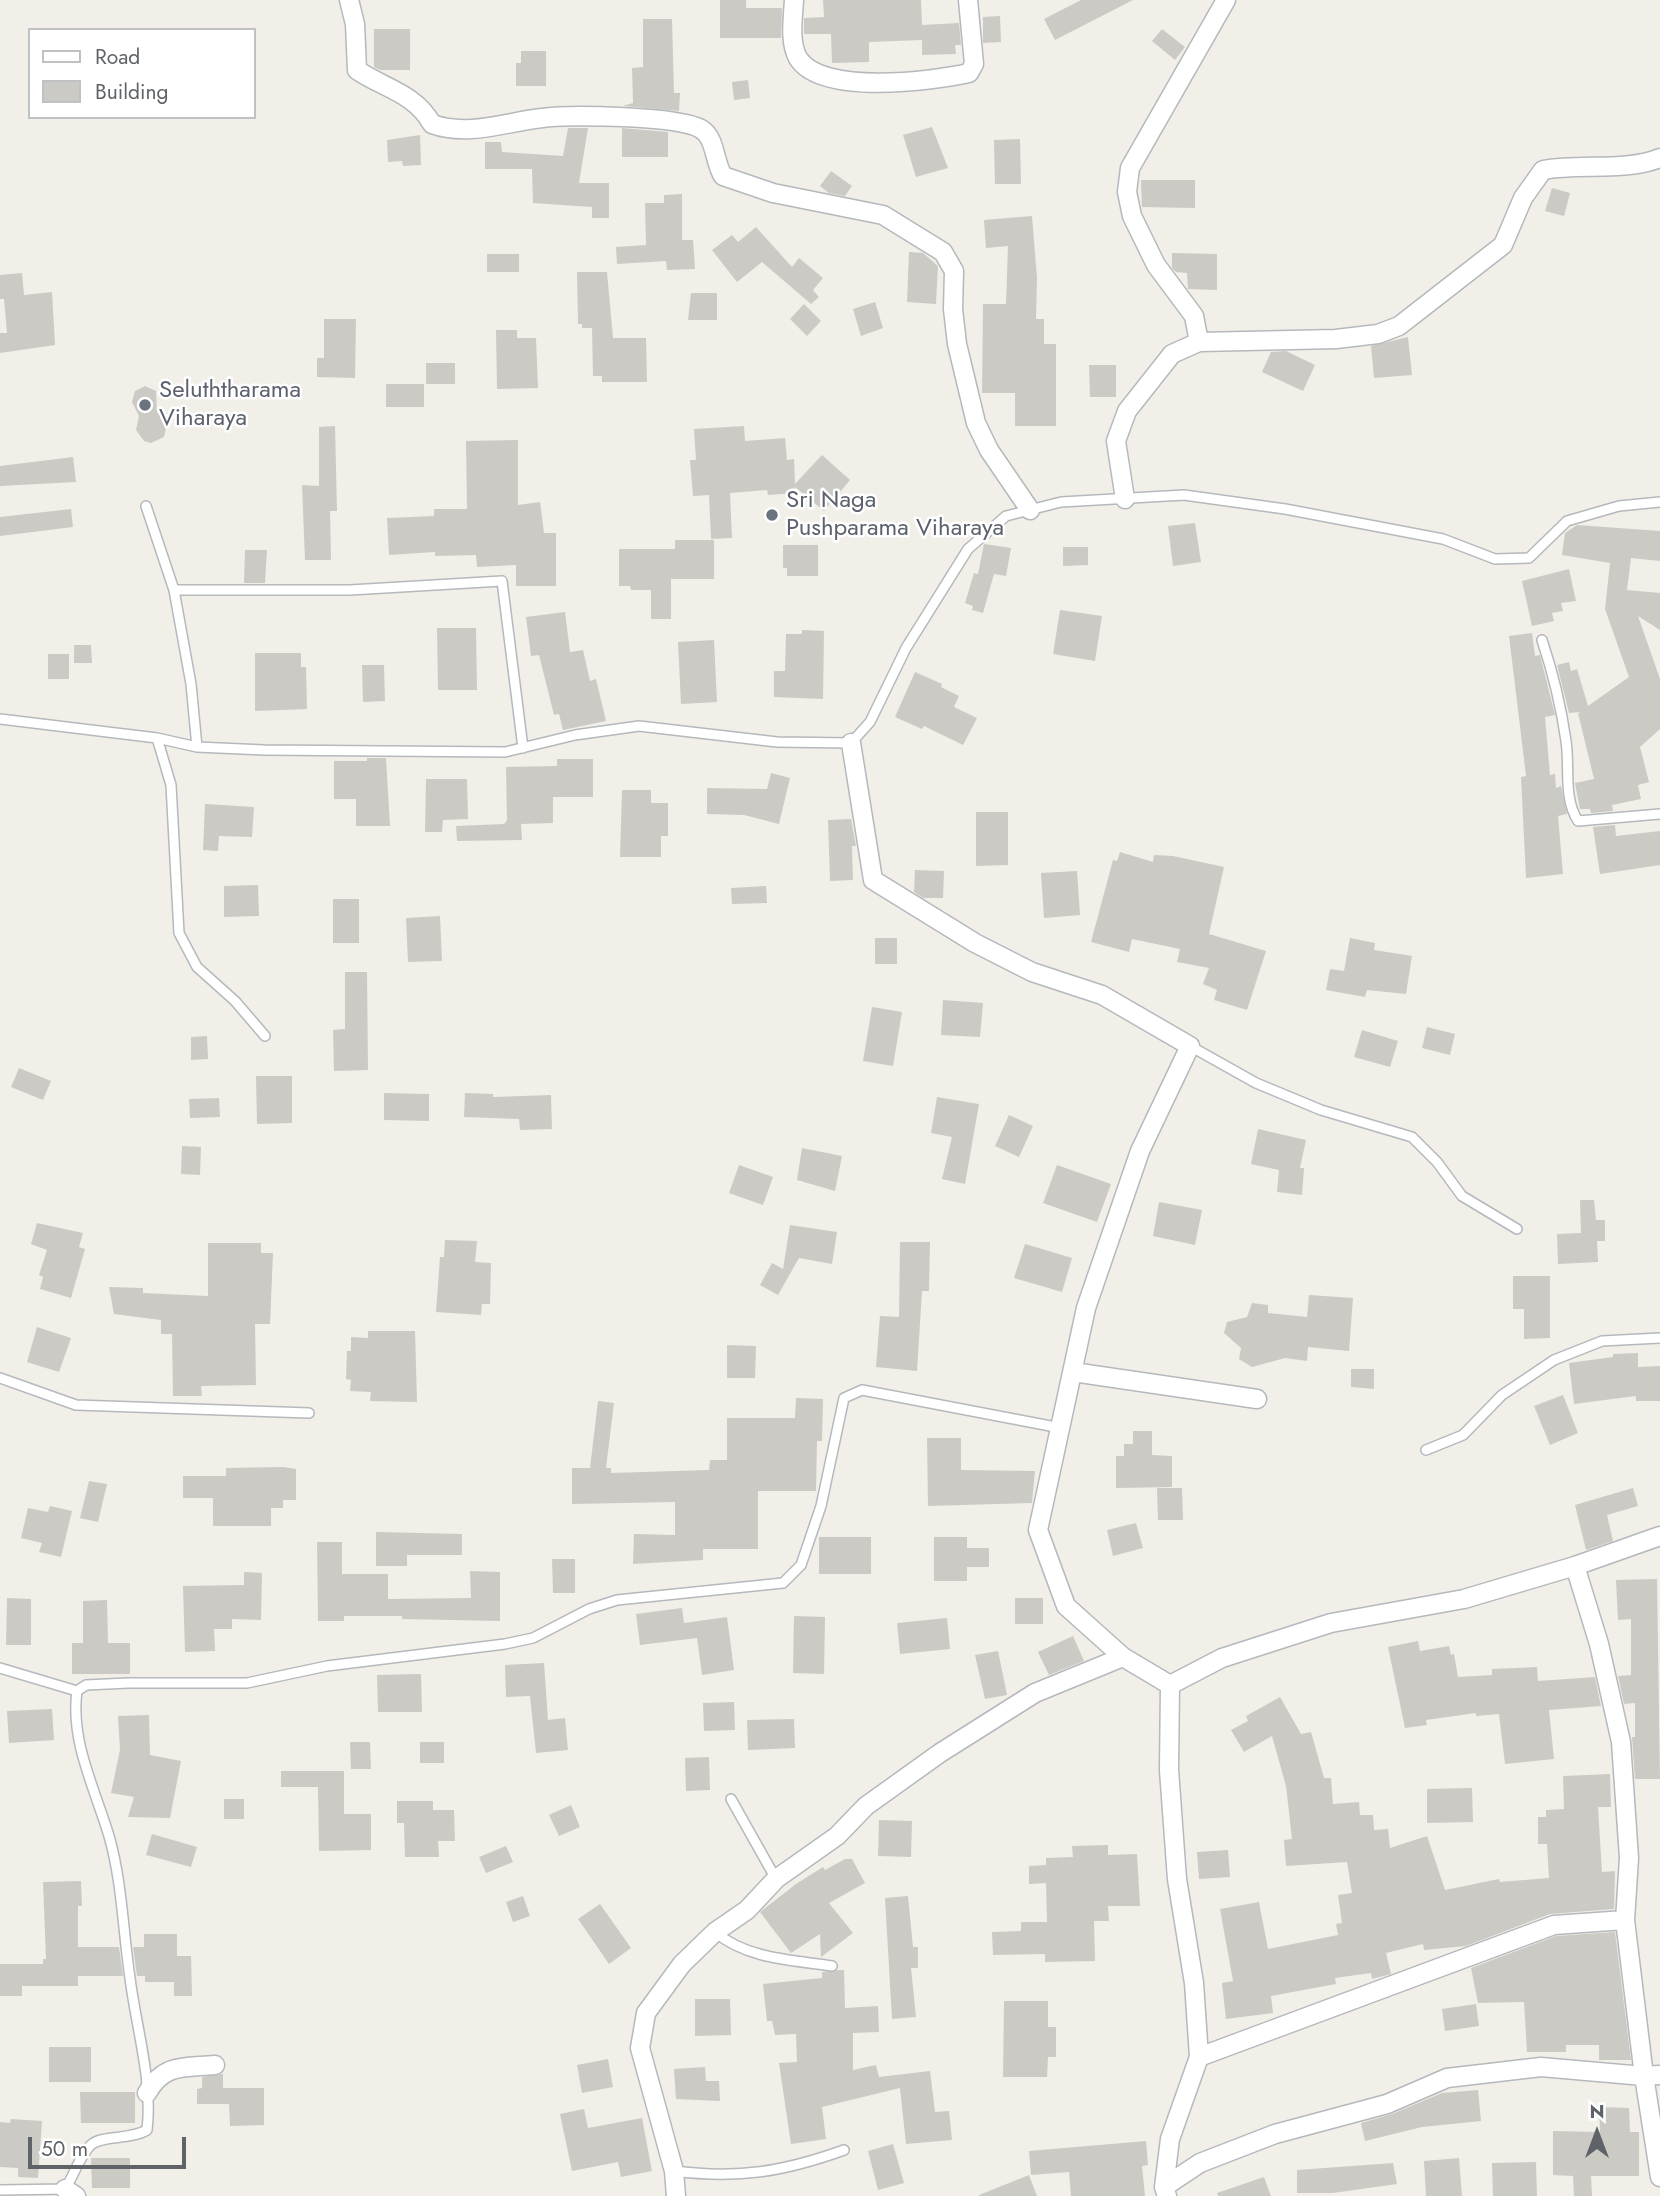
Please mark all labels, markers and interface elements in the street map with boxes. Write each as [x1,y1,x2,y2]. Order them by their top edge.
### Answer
legend [28,28,256,119]
text: Road [95,42,140,72]
text: Building [95,77,168,107]
place label: Seluththarama Viharaya [159,377,301,433]
marker: Seluththarama Viharaya [137,397,153,413]
place label: Sri Naga Pushparama Viharaya [786,487,1004,543]
marker: Sri Naga Pushparama Viharaya [764,507,780,523]
north arrow [1562,2098,1632,2168]
text: N [1589,2098,1605,2125]
scale bar [32,2122,189,2166]
text: 50 m [41,2134,88,2164]

